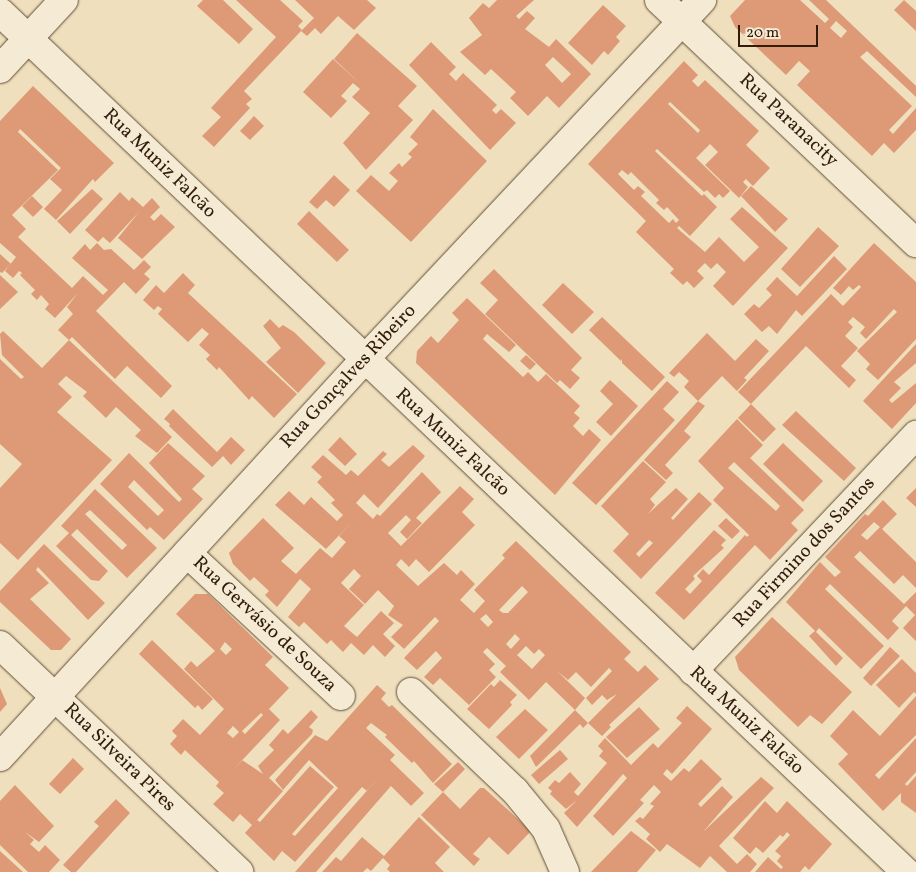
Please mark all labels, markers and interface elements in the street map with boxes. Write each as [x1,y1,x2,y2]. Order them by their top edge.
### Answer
scale bar [741,15,821,47]
text: 20 m [746,23,779,44]
street label: Rua Paranacity [734,69,842,173]
street label: Rua Muniz Falcão [98,104,220,224]
street label: Rua Gonçalves Ribeiro [276,300,422,454]
street label: Rua Muniz Falcão [390,384,514,502]
street label: Rua Firmino dos Santos [729,473,881,633]
street label: Rua Gervásio de Souza [187,552,341,698]
street label: Rua Muniz Falcão [684,662,808,780]
street label: Rua Silveira Pires [58,699,180,817]

